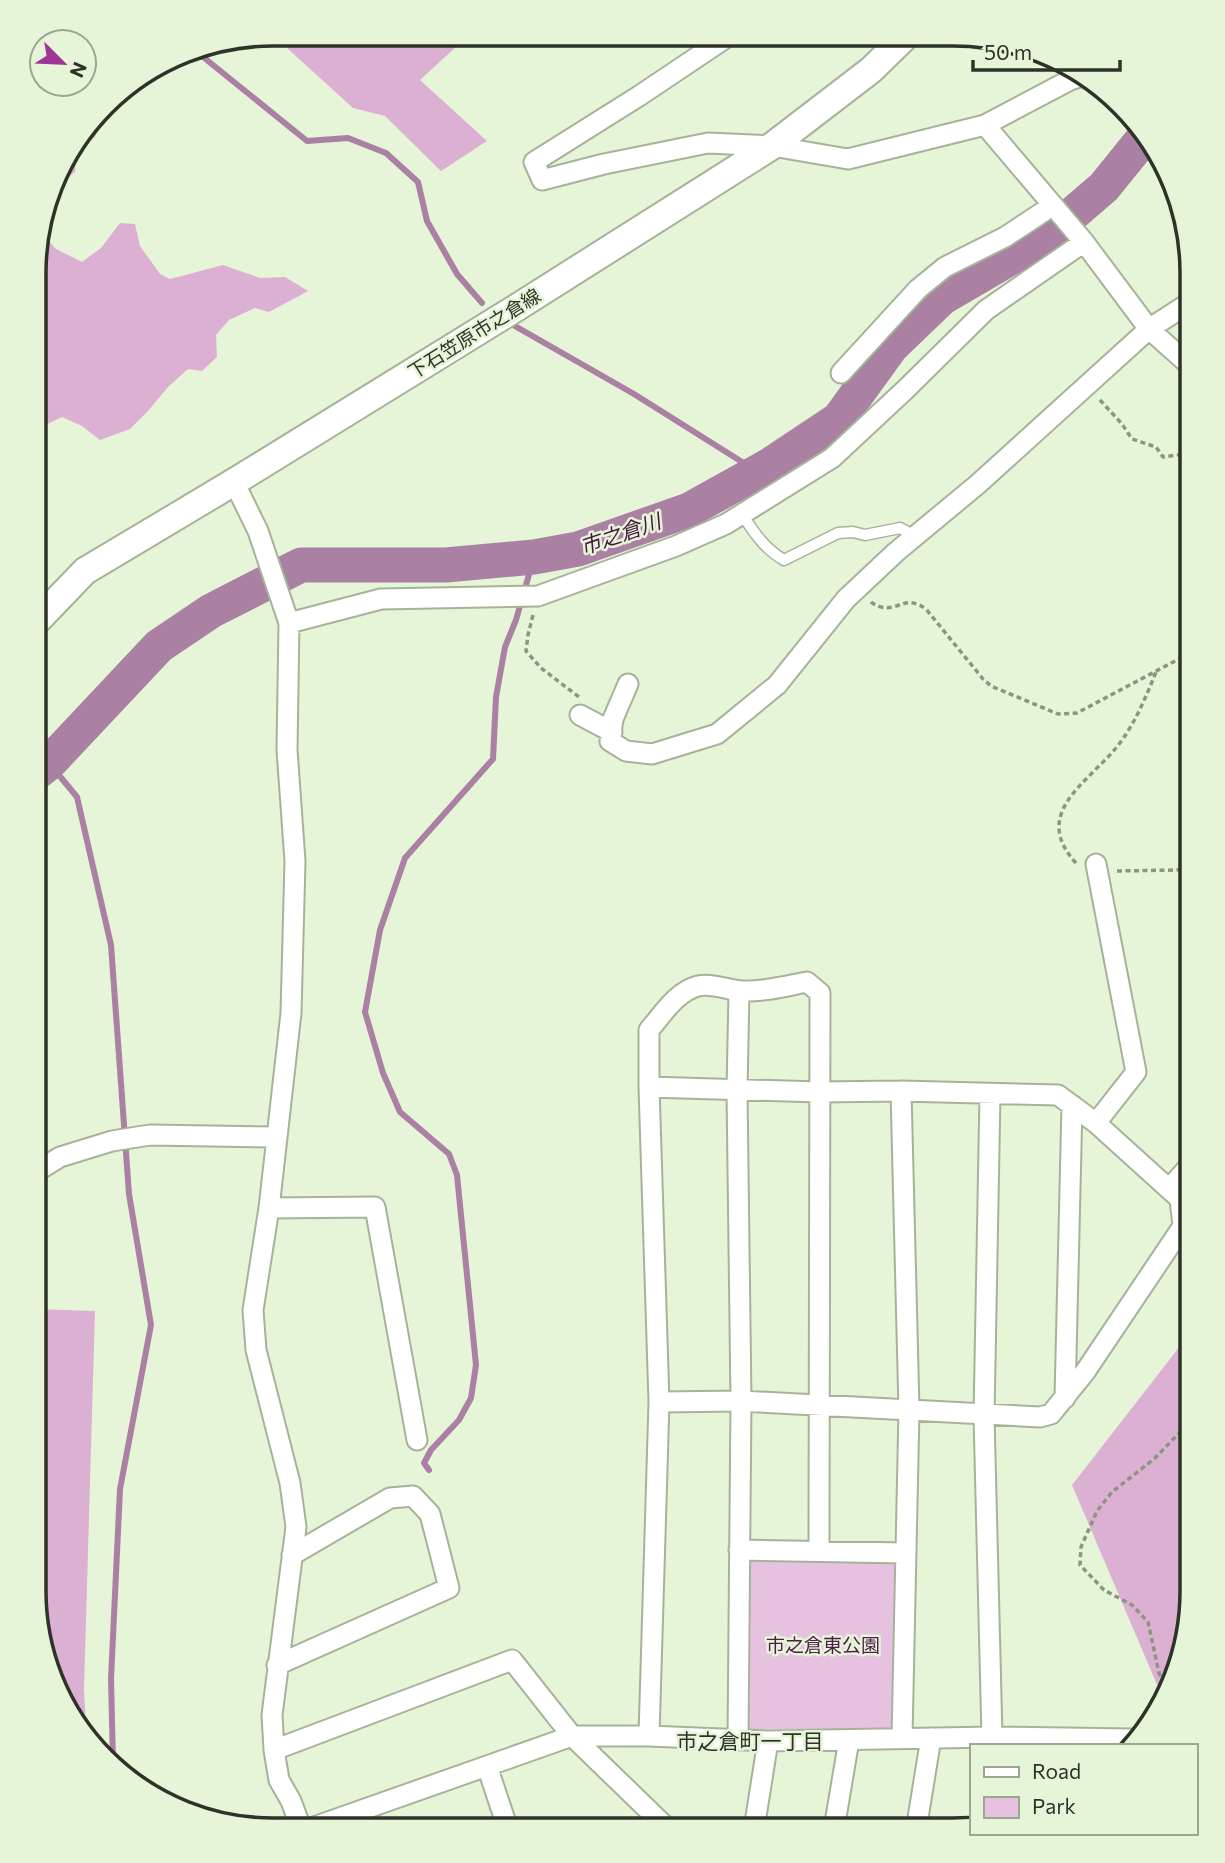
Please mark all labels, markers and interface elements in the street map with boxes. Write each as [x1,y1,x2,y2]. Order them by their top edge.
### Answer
north arrow [28,28,98,98]
scale bar [973,28,1120,72]
text: 50 m [984,39,1032,64]
text: N [66,59,92,81]
street label: 下石笠原市之倉線 [403,283,545,383]
water label: 市之倉川 [576,507,666,558]
park label: 市之倉東公園 [766,1633,880,1656]
district label: 市之倉町一丁目 [677,1728,824,1753]
legend [970,1744,1197,1835]
text: Road [1032,1758,1081,1783]
text: Park [1032,1793,1076,1818]

